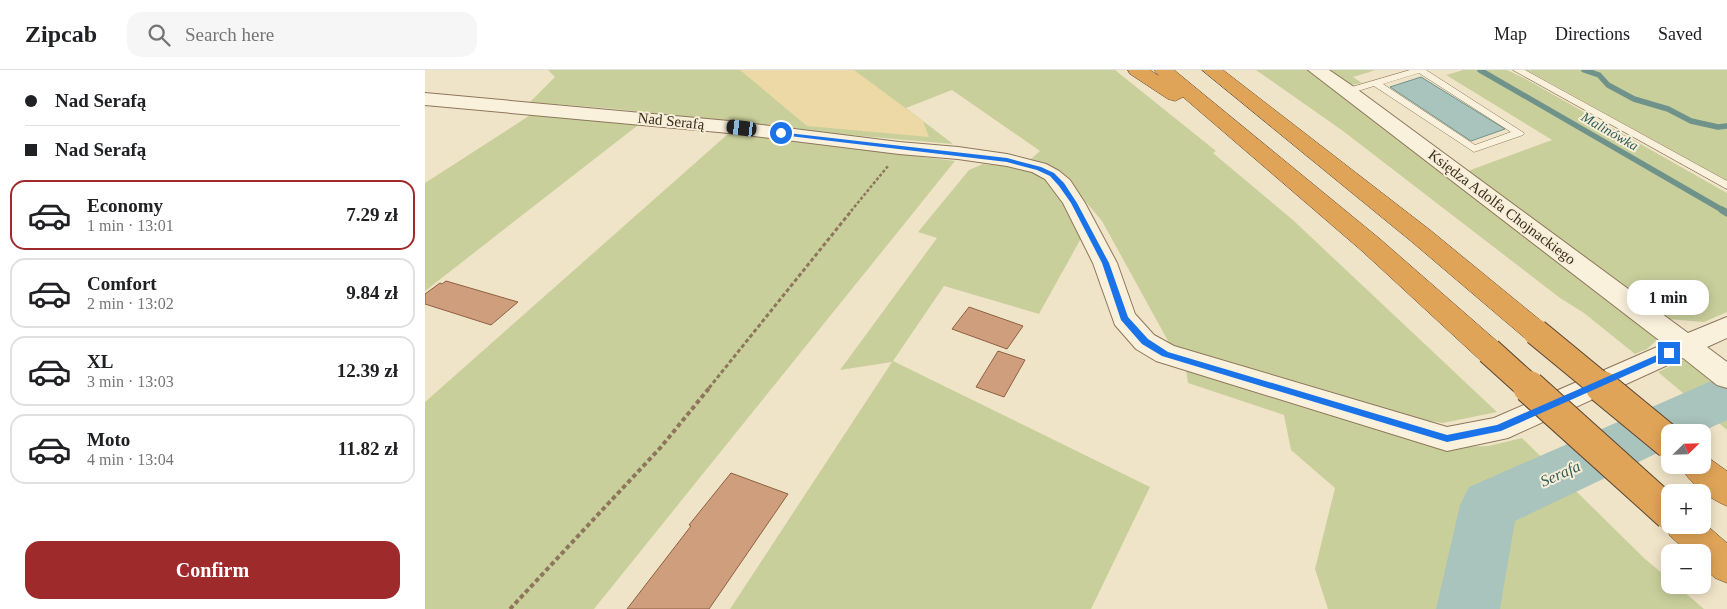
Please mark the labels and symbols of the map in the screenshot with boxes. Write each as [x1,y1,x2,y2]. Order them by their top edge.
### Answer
water label: Malinówka [1578,109,1641,154]
street label: Nad Serafą [637,110,706,132]
car [726,119,757,137]
route start [770,122,792,144]
street label: Księdza Adolfa Chojnackiego [1425,146,1579,268]
callout: 1 min [1628,280,1710,316]
route end [1658,342,1680,364]
north arrow [1661,424,1711,474]
water label: Serafa [1538,457,1583,491]

